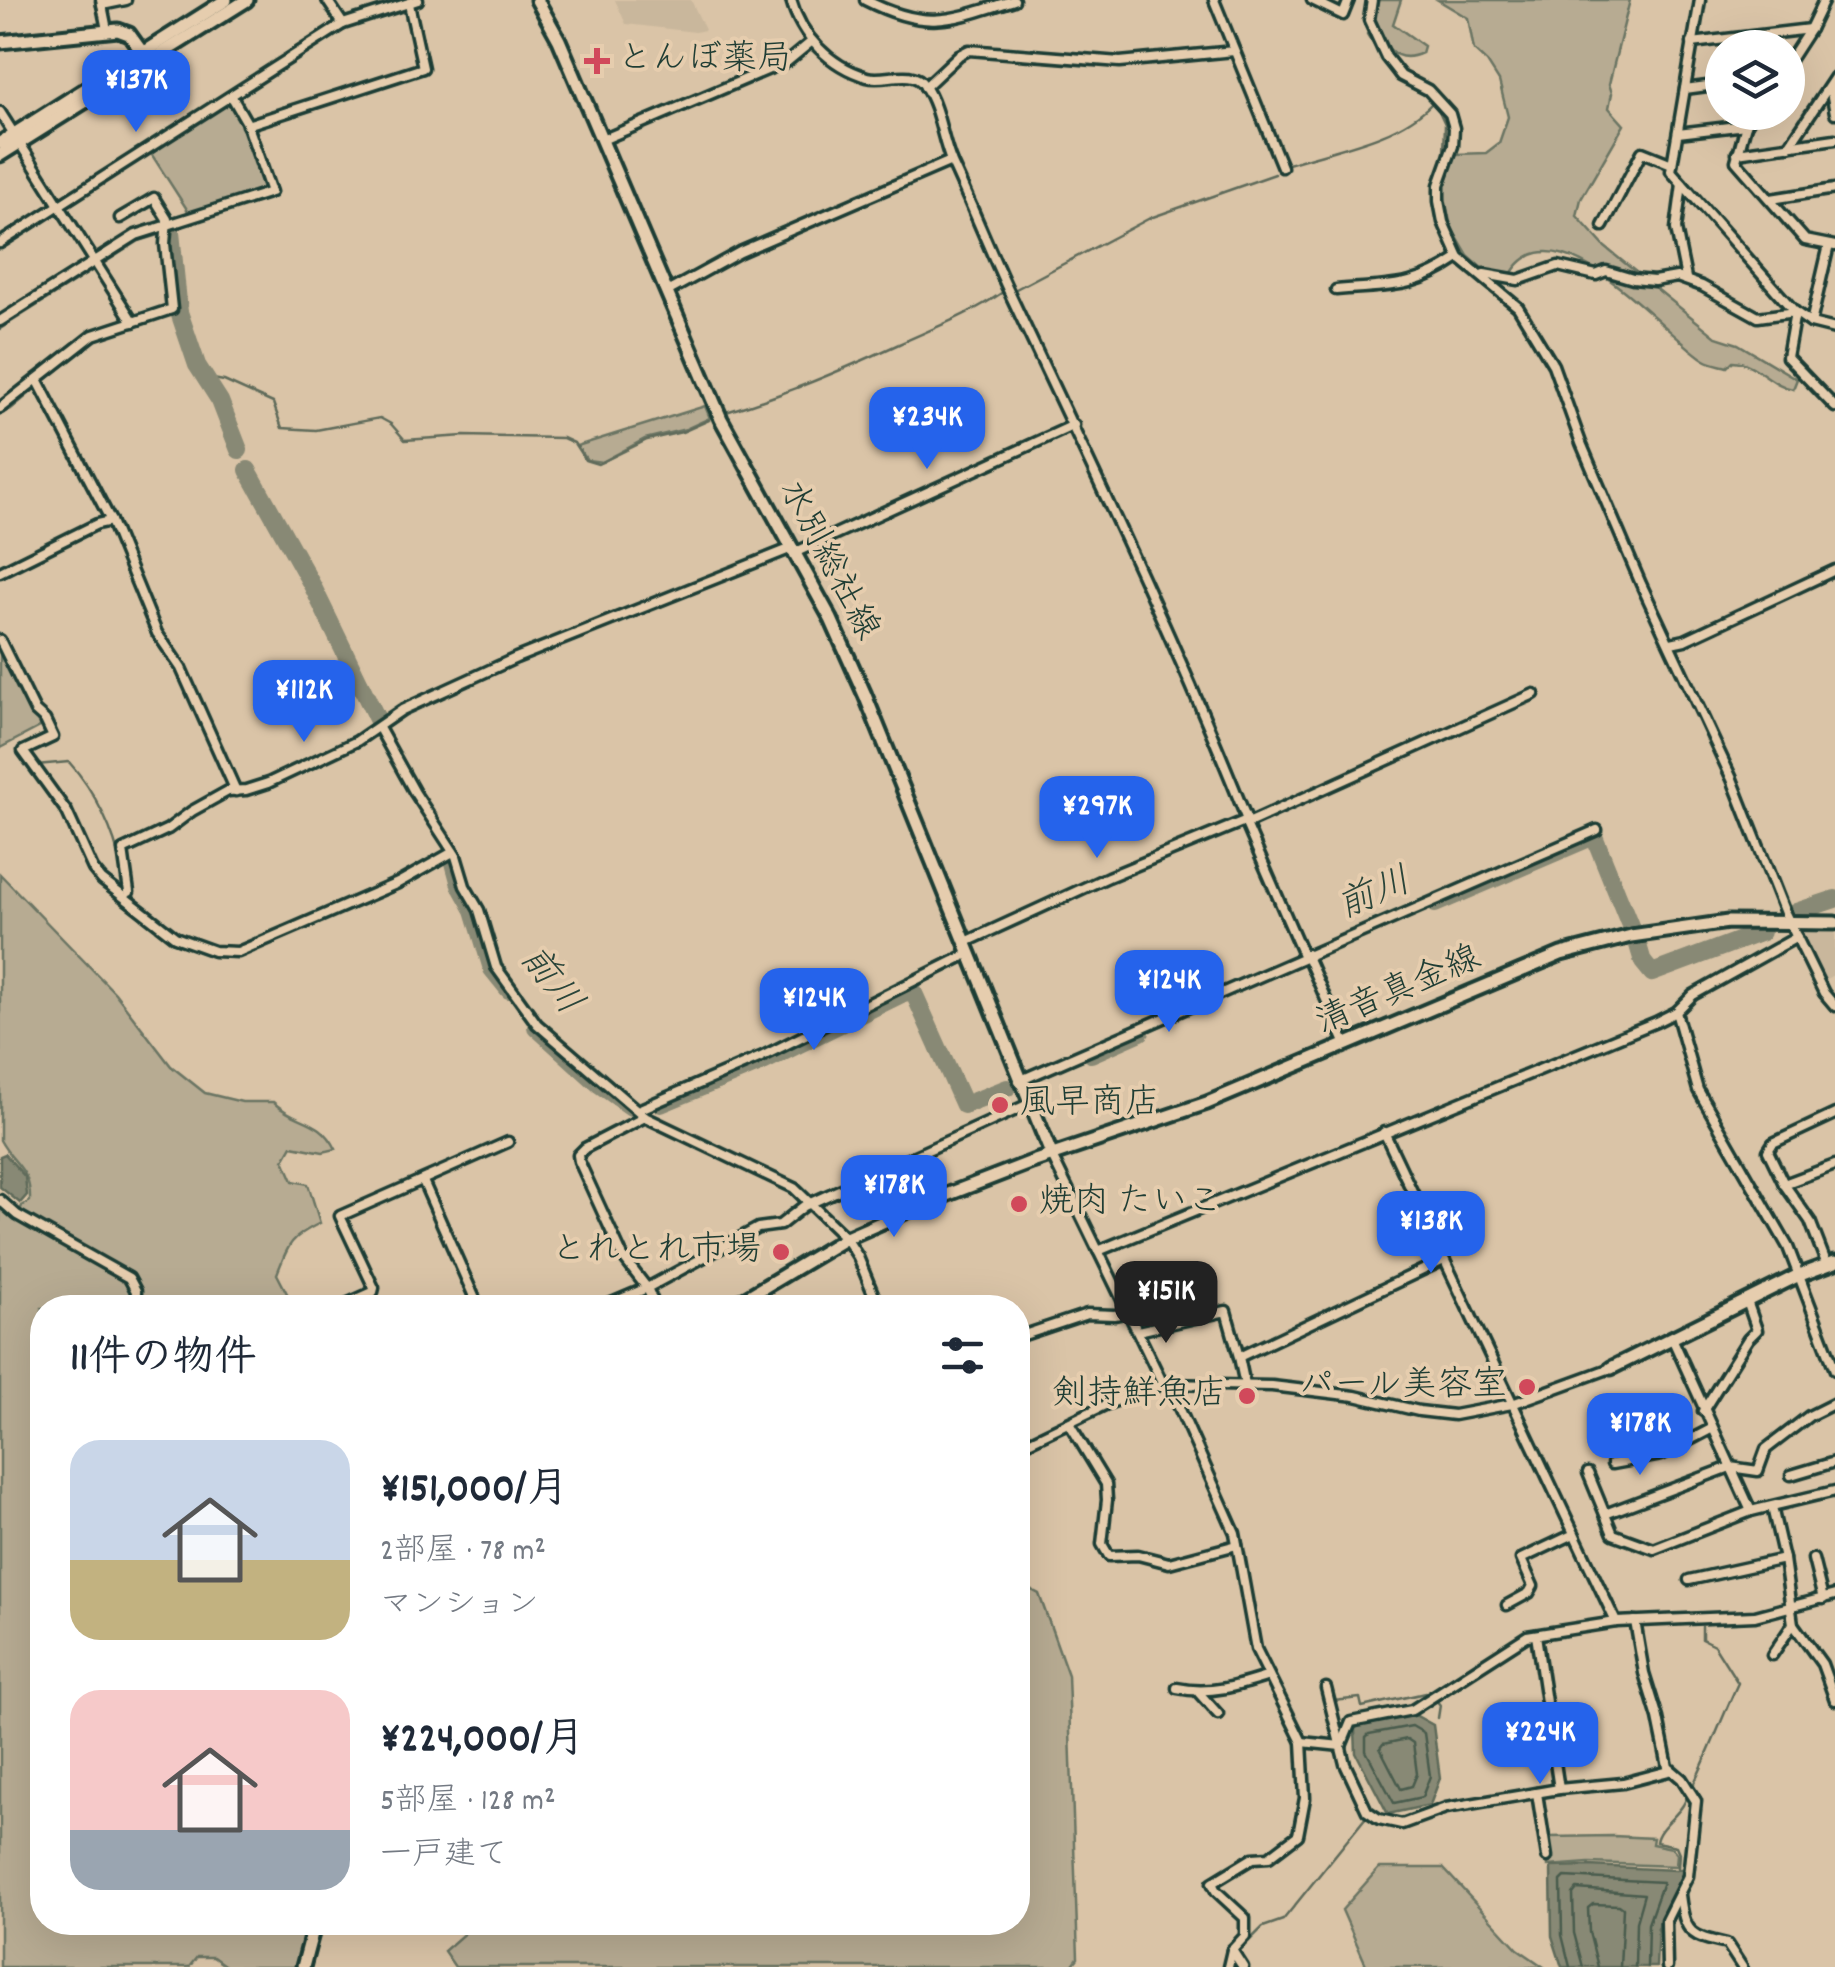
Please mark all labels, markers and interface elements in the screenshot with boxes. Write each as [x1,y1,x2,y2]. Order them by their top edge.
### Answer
map controls [1705,30,1805,130]
button: layers [1705,30,1805,130]
place label: とんぼ薬局 [617,36,792,86]
pin: ¥137K [66,50,206,135]
marker: とんぼ薬局 [586,50,608,72]
text: ¥137K [104,59,168,105]
pin: ¥234K [857,387,997,472]
text: ¥234K [891,396,963,442]
street label: 水別総社線 [764,472,890,650]
pin: ¥112K [234,660,374,745]
text: ¥112K [275,669,333,715]
pin: ¥297K [1027,776,1167,861]
text: ¥297K [1061,785,1133,831]
water label: 前川 [1329,856,1421,936]
water label: 前川 [504,935,594,1029]
street label: 清音真金線 [1309,935,1489,1049]
pin: ¥124K [1099,950,1239,1035]
text: ¥124K [1137,959,1201,1005]
pin: ¥124K [744,968,884,1053]
text: ¥124K [782,977,846,1023]
place label: 風早商店 [1020,1080,1160,1130]
marker: 風早商店 [989,1094,1011,1116]
pin: ¥178K [824,1155,964,1240]
text: ¥178K [863,1164,925,1210]
place label: 焼肉 たいこ [1039,1179,1222,1229]
pin: ¥138K [1361,1191,1501,1276]
marker: 焼肉 たいこ [1008,1193,1030,1215]
text: ¥138K [1399,1200,1463,1246]
place label: とれとれ市場 [551,1227,761,1277]
marker: とれとれ市場 [770,1241,792,1263]
pin: ¥151K [1096,1261,1236,1346]
text: ¥151K [1136,1270,1196,1316]
icon: filters [935,1328,990,1383]
text: 11件の物件 [70,1331,256,1391]
place label: パール美容室 [1299,1362,1507,1412]
place label: 剣持鮮魚店 [1052,1371,1227,1421]
marker: パール美容室 [1516,1376,1538,1398]
marker: 剣持鮮魚店 [1236,1385,1258,1407]
pin: ¥178K [1570,1393,1710,1478]
text: ¥178K [1609,1402,1671,1448]
text: ¥151,000/月 [380,1462,569,1522]
icon: home [150,1480,270,1600]
text: 2部屋 · 78 m² [380,1530,546,1576]
text: マンション [380,1584,539,1630]
pin: ¥224K [1470,1702,1610,1787]
text: ¥224K [1504,1711,1576,1757]
text: ¥224,000/月 [380,1712,585,1772]
icon: home [150,1730,270,1850]
text: 5部屋 · 128 m² [380,1780,556,1826]
text: 一戸建て [380,1834,508,1880]

